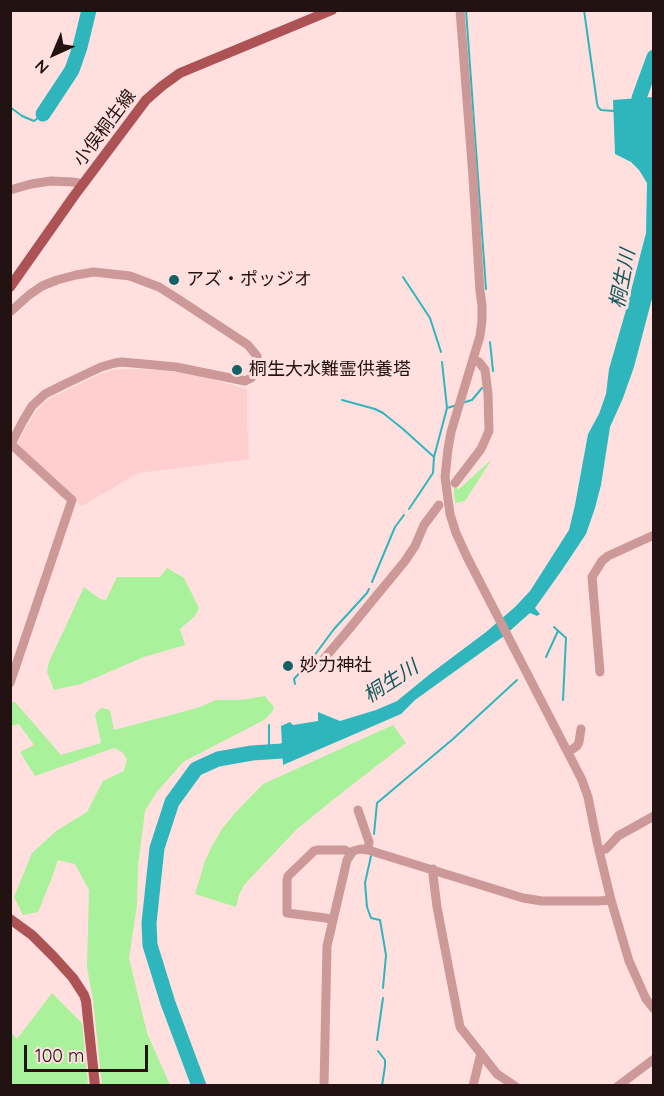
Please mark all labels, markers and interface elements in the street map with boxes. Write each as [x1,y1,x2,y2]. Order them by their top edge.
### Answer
north arrow [24,24,84,84]
text: N [30,56,53,78]
street label: 小俣桐生線 [69,86,141,170]
water label: 桐生川 [605,247,641,311]
place label: アズ・ポッジオ [186,269,312,291]
marker: アズ・ポッジオ [167,273,181,287]
place label: 桐生大水難霊供養塔 [249,359,411,381]
marker: 桐生大水難霊供養塔 [230,363,244,377]
place label: 妙力神社 [300,655,372,677]
water label: 桐生川 [359,656,423,708]
marker: 妙力神社 [281,659,295,673]
scale bar [27,1033,152,1071]
text: 100 m [35,1044,84,1067]

